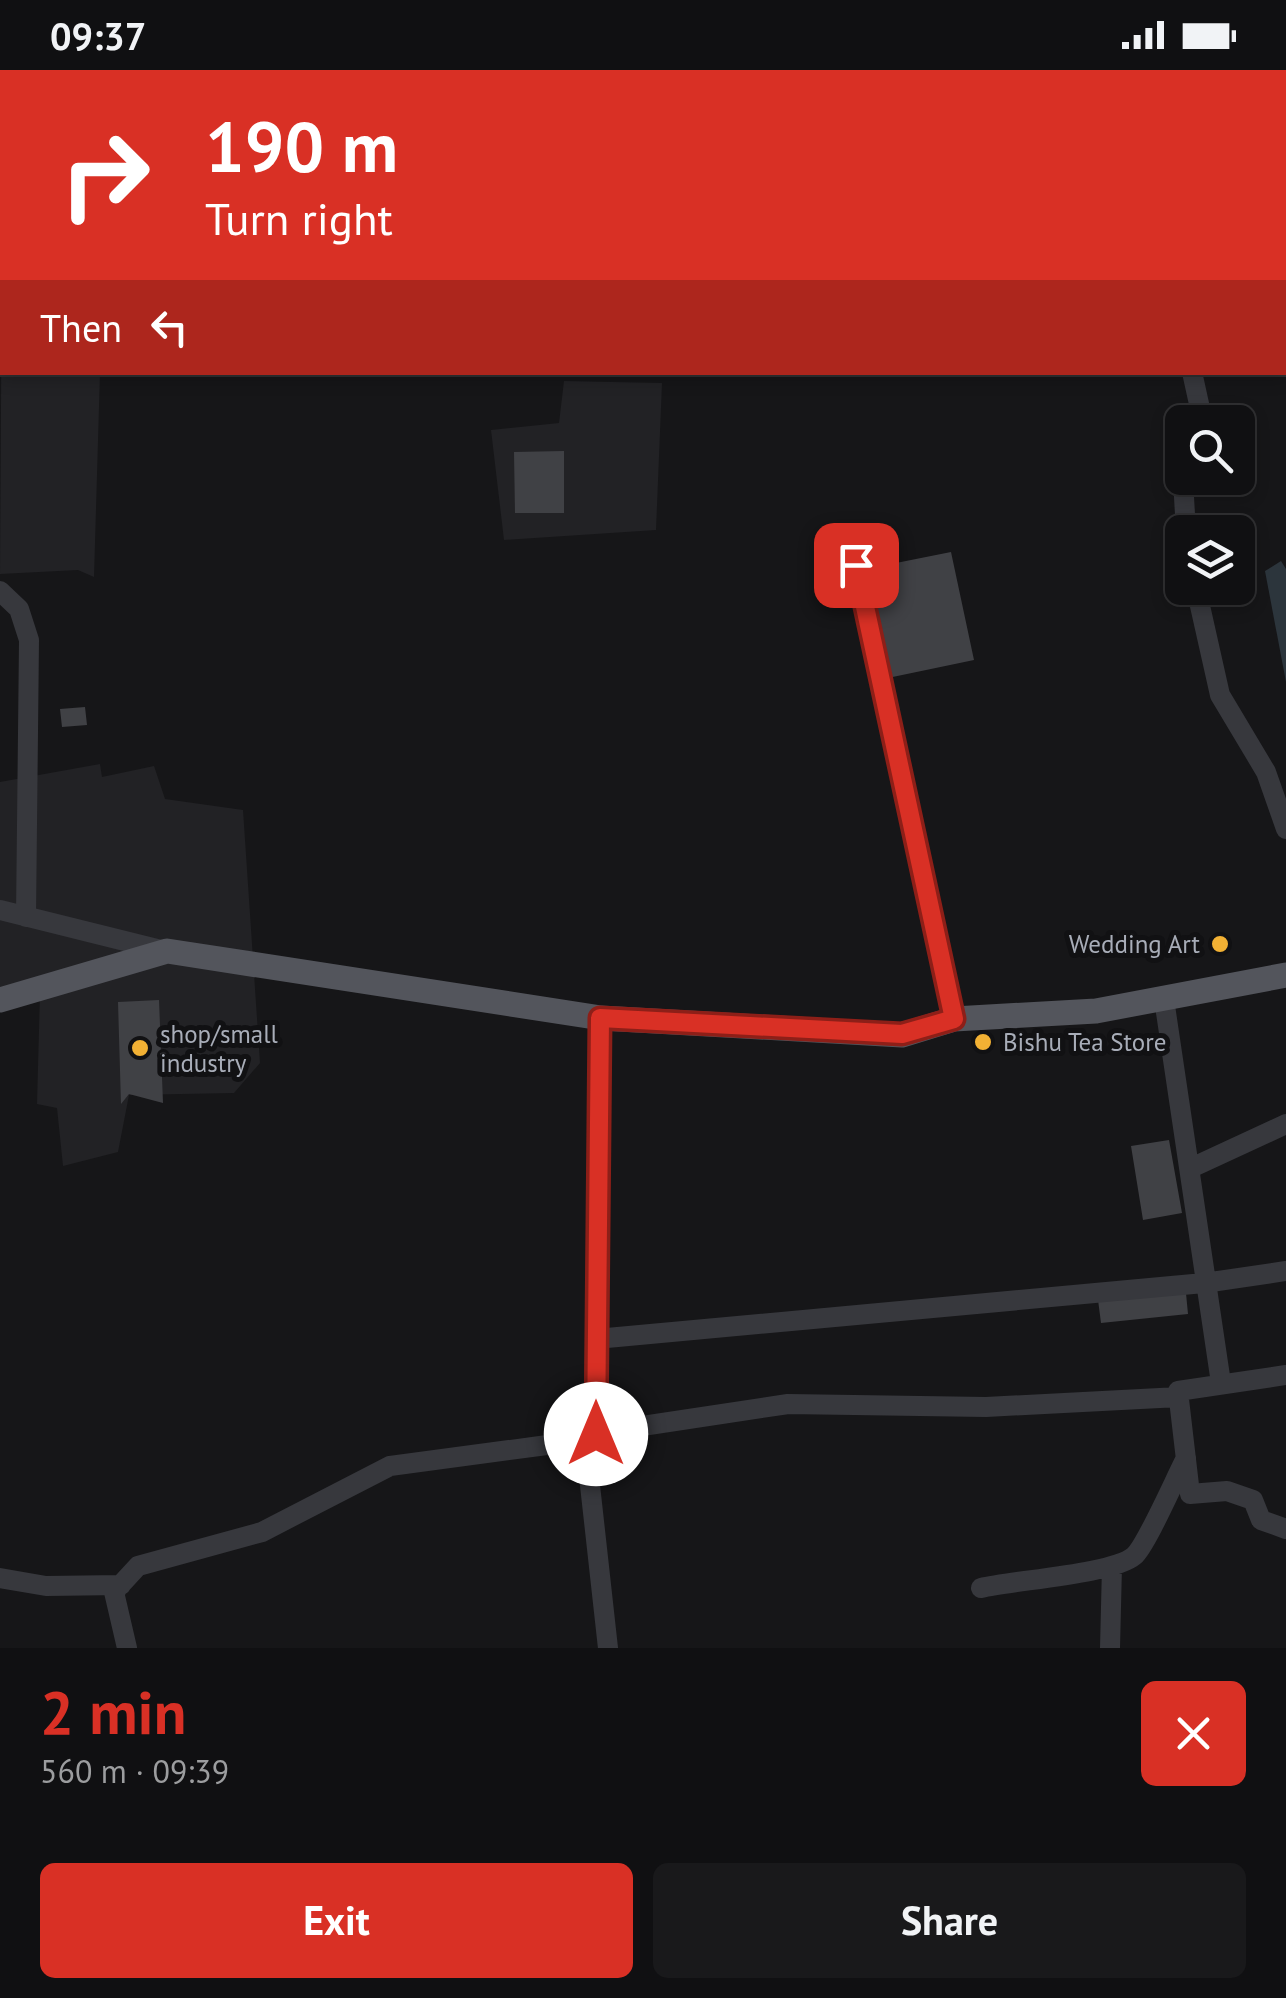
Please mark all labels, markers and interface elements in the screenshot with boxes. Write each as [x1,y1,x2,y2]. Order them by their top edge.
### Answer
text: 09:37 [50,11,146,60]
text: 190 m [205,101,398,191]
icon: right [40,110,170,240]
text: Turn right [205,189,393,247]
icon: left [142,300,197,355]
text: Then [40,303,122,352]
map controls [1165,405,1255,605]
button: search [1165,405,1255,495]
button: layers [1165,515,1255,605]
pin [814,523,899,608]
icon: arrive [829,538,884,593]
place label: Wedding Art [1069,928,1201,960]
marker: Wedding Art [1209,933,1231,955]
place label: shop/small industry [160,1018,279,1079]
place label: Bishu Tea Store [1003,1026,1166,1058]
marker: Bishu Tea Store [972,1031,994,1053]
marker: shop/small industry [129,1037,151,1059]
position arrow [544,1382,648,1486]
text: 2 min [40,1673,186,1751]
button: close [1141,1681,1246,1786]
text: 560 m · 09:39 [40,1750,229,1792]
button: Exit [40,1863,633,1978]
button: Share [653,1863,1246,1978]

